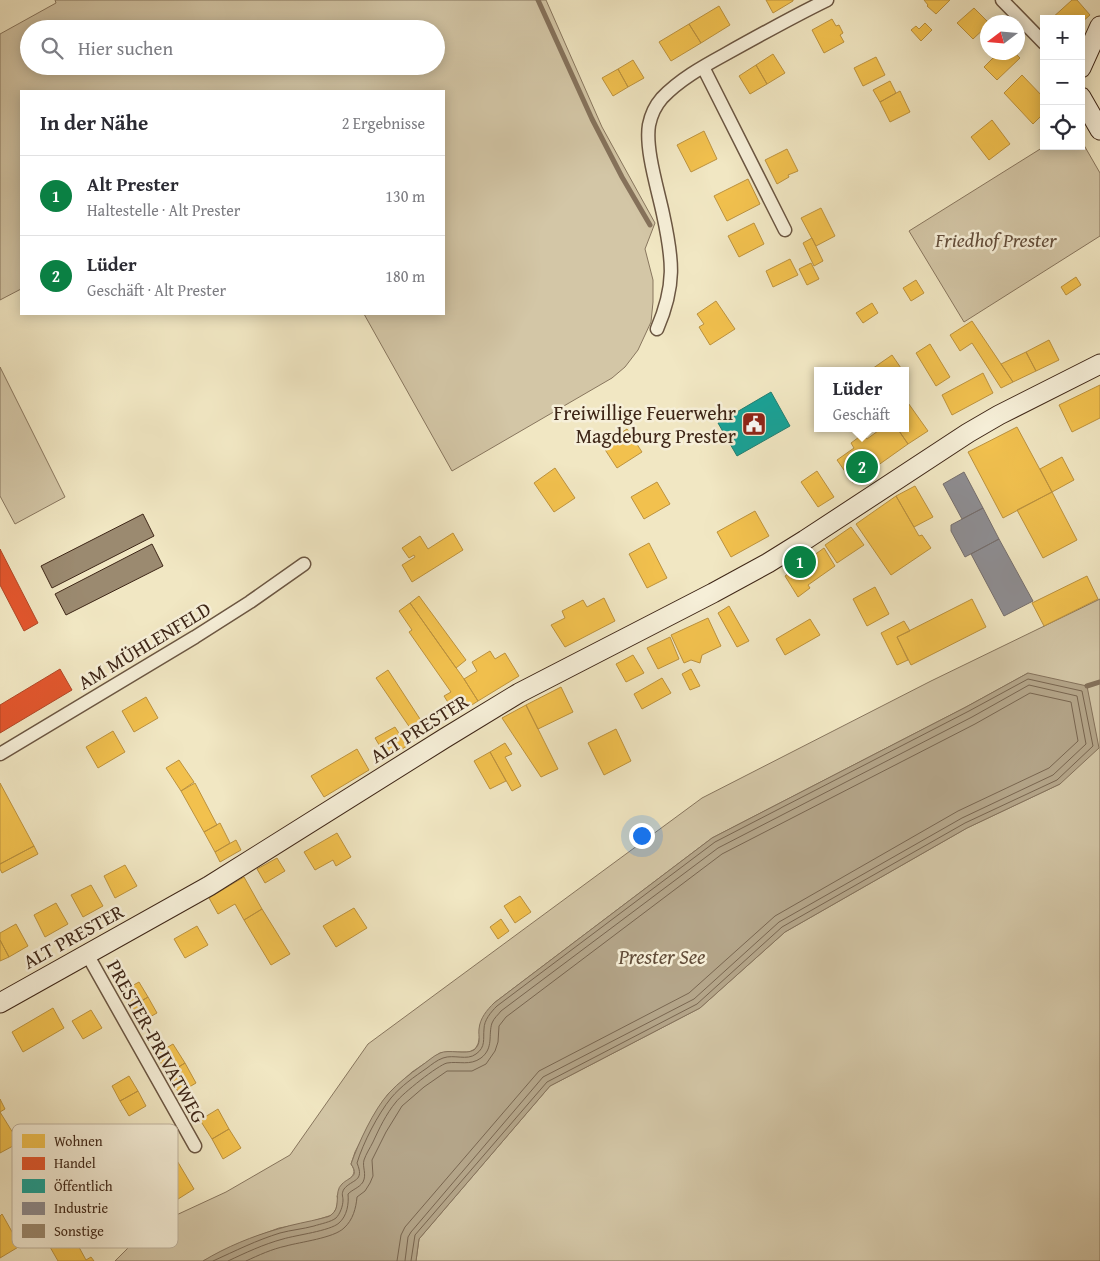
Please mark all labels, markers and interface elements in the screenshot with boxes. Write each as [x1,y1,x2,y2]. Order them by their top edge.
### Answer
north arrow [980,15,1025,60]
map controls [1040,15,1085,150]
button: + [1040,15,1085,60]
search box [20,20,445,75]
icon: search [38,34,66,62]
text: Hier suchen [78,34,173,62]
button: − [1040,60,1085,105]
button: locate [1040,105,1085,150]
text: In der Nähe [40,107,148,138]
text: 2 Ergebnisse [342,111,425,135]
text: Alt Prester [87,170,179,198]
text: 1 [52,184,60,208]
text: 130 m [385,184,425,208]
text: Haltestelle · Alt Prester [87,198,240,222]
park label: Friedhof Prester [934,225,1057,254]
text: Lüder [87,250,137,278]
text: 2 [52,264,60,288]
text: 180 m [385,264,425,288]
text: Geschäft · Alt Prester [87,278,226,302]
popup [814,367,909,432]
text: Lüder [833,374,883,402]
place label: Freiwillige Feuerwehr Magdeburg Prester [553,398,736,450]
text: Geschäft [833,402,890,426]
public building icon: Freiwillige Feuerwehr Magdeburg Prester [741,411,767,437]
pin: 2 [846,448,878,486]
pin: 1 [784,543,816,581]
street label: AM MÜHLENFELD [72,594,216,696]
street label: ALT PRESTER [364,686,474,770]
your location [629,823,655,849]
street label: ALT PRESTER [17,896,129,976]
water label: Prester See [617,941,706,972]
street label: PRESTER-PRIVATWEG [100,954,214,1128]
legend [12,1124,178,1248]
text: Wohnen [54,1131,103,1151]
text: Handel [54,1153,96,1173]
text: Öffentlich [54,1176,113,1196]
text: Industrie [54,1198,108,1218]
text: Sonstige [54,1221,104,1241]

